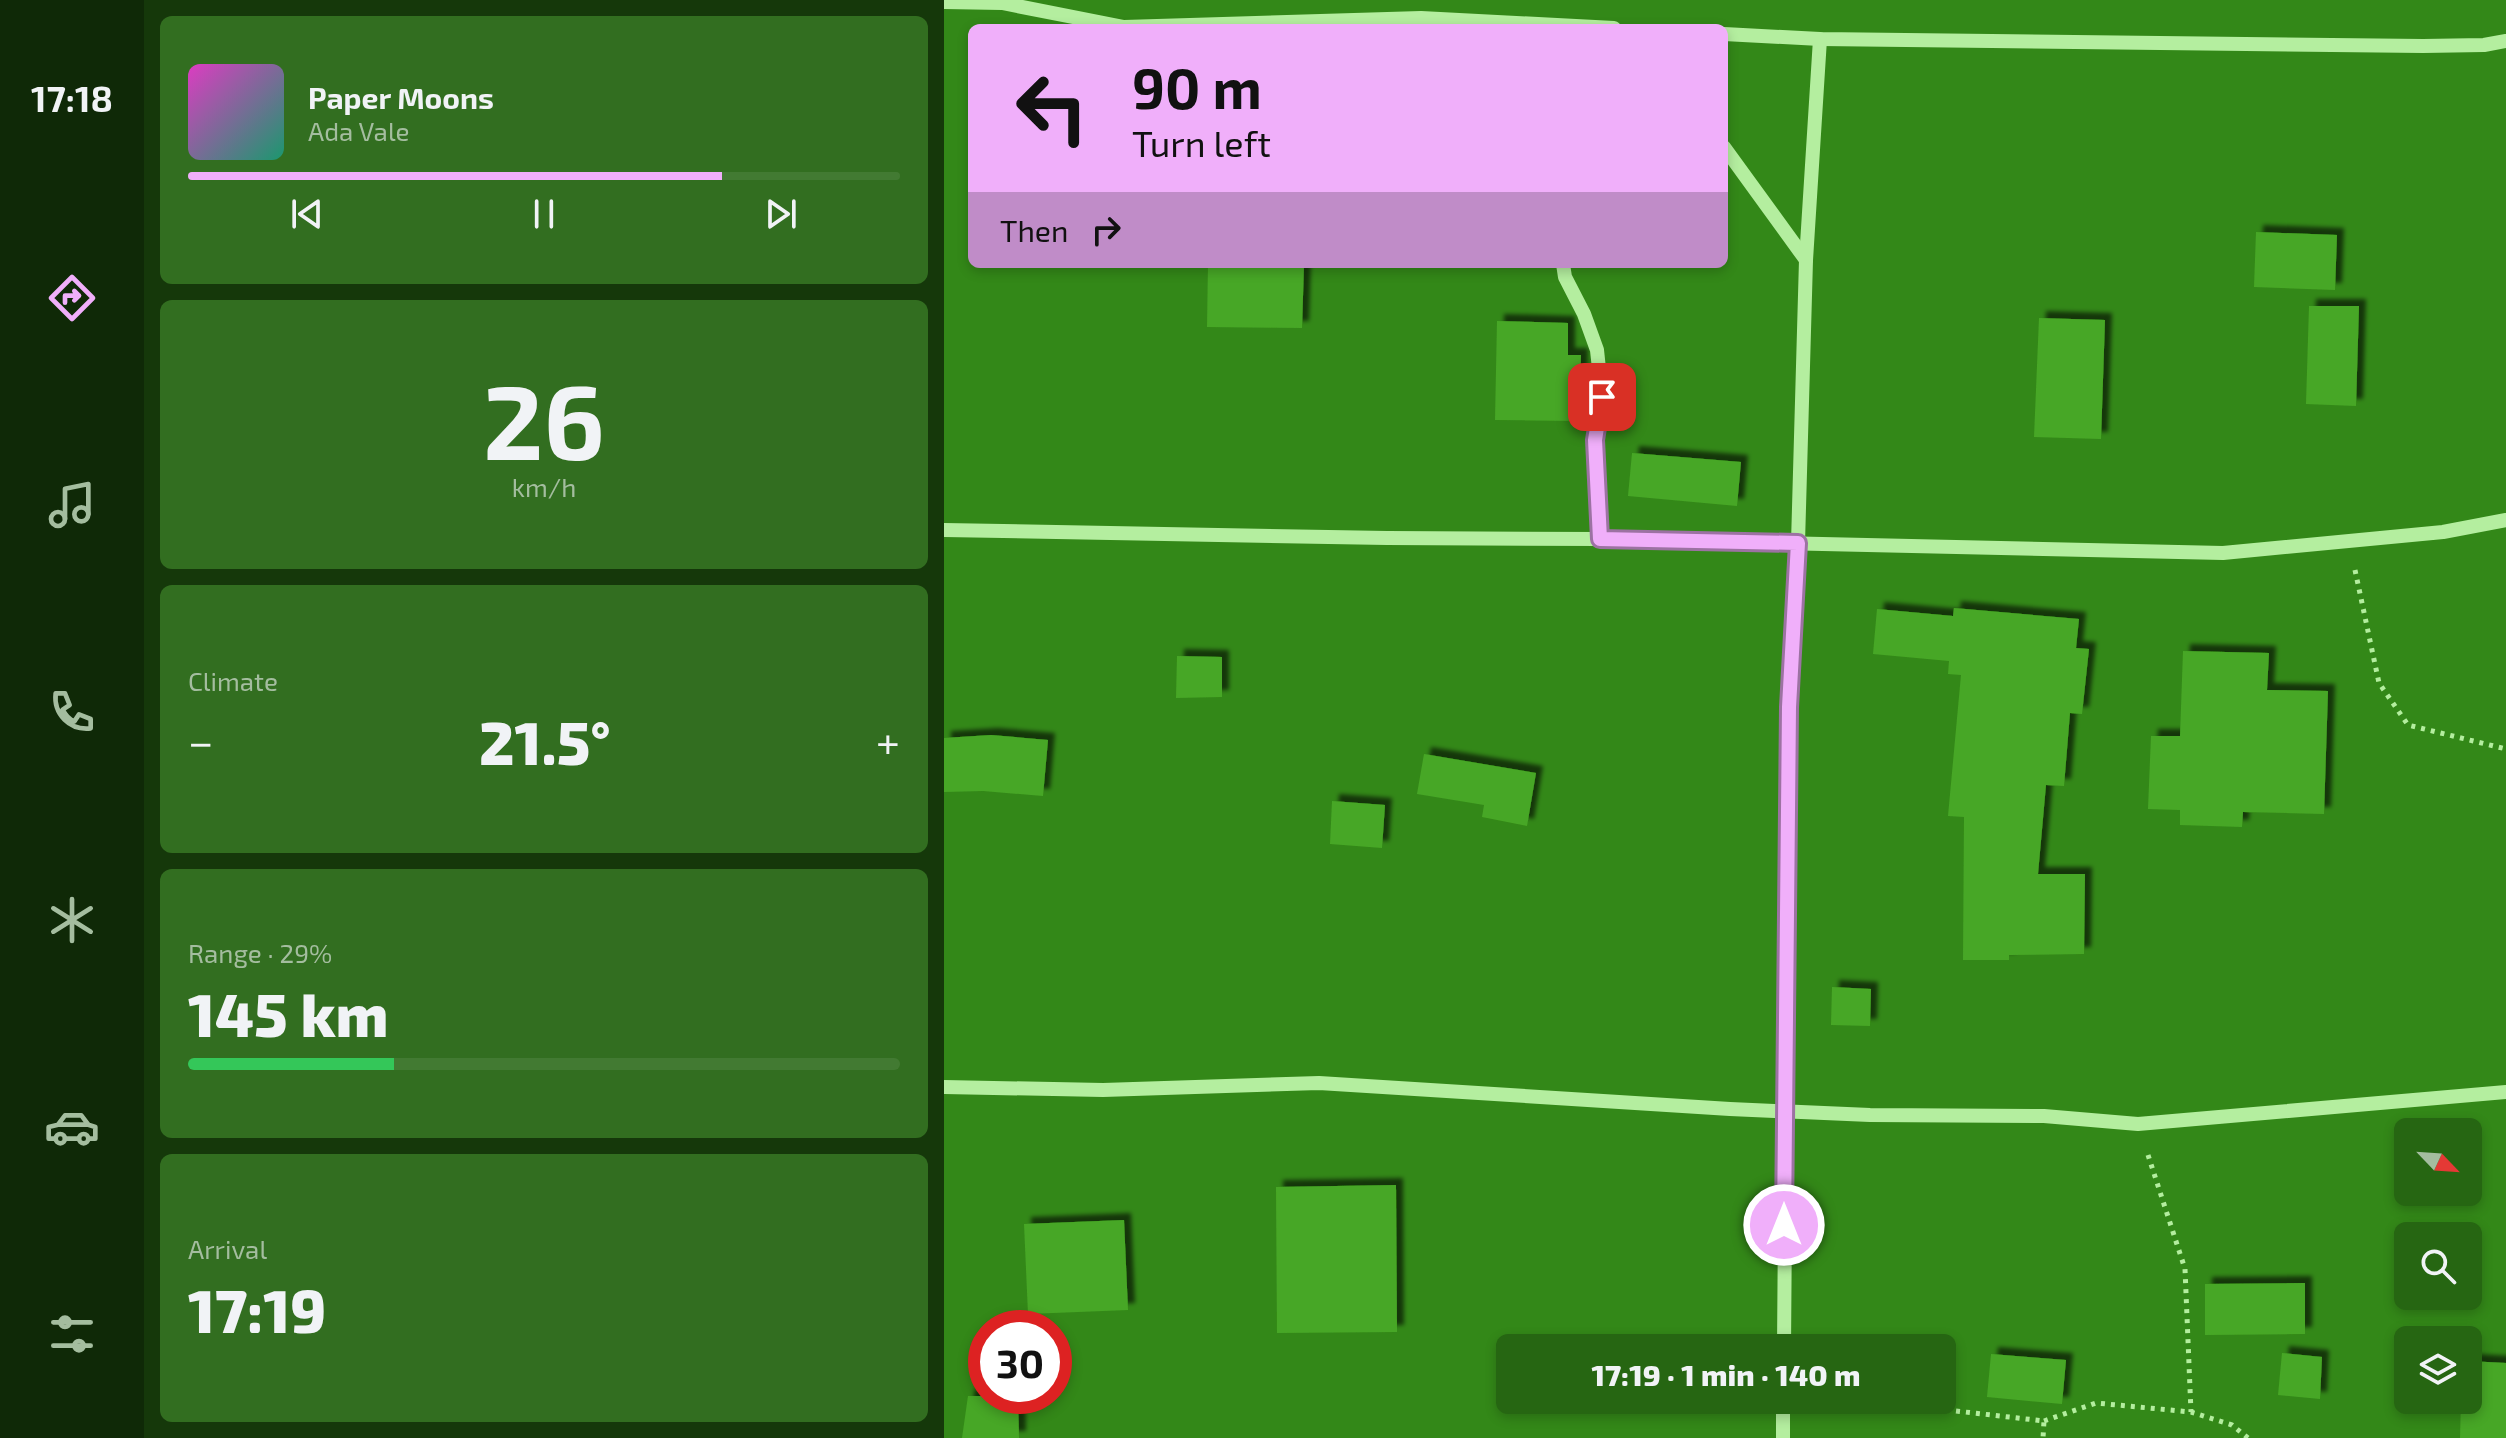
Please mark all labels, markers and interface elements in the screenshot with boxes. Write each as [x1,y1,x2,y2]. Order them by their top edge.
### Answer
text: 90 m [1132,53,1262,120]
icon: left [1000,56,1104,160]
text: 17:18 [31,76,113,119]
text: Paper Moons [308,79,494,115]
text: Ada Vale [308,115,410,146]
text: Turn left [1132,121,1271,164]
icon: previous [285,192,329,236]
icon: pause [522,192,566,236]
icon: next [759,192,803,236]
icon: right [1084,208,1128,252]
text: Then [1000,212,1068,248]
icon: directions [44,270,100,326]
text: 26 [483,356,605,481]
pin [1568,363,1636,431]
icon: arrive [1580,375,1624,419]
text: km/h [512,471,576,502]
icon: music [44,477,100,533]
text: Climate [188,665,278,696]
icon: phone [44,684,100,740]
text: 21.5° [479,705,610,777]
text: − [188,714,214,767]
text: + [876,714,900,767]
icon: climate [44,892,100,948]
text: Range · 29% [188,937,332,968]
text: 145 km [188,977,389,1049]
icon: car [44,1099,100,1155]
north arrow [2394,1118,2482,1206]
map controls [2394,1118,2482,1414]
position arrow [1742,1183,1826,1267]
button: search [2394,1222,2482,1310]
text: Arrival [188,1233,267,1264]
text: 17:19 [188,1273,326,1345]
icon: filters [44,1306,100,1362]
speed limit sign: 30 [968,1310,1072,1414]
button: layers [2394,1326,2482,1414]
text: 17:19 · 1 min · 140 m [1592,1356,1860,1392]

